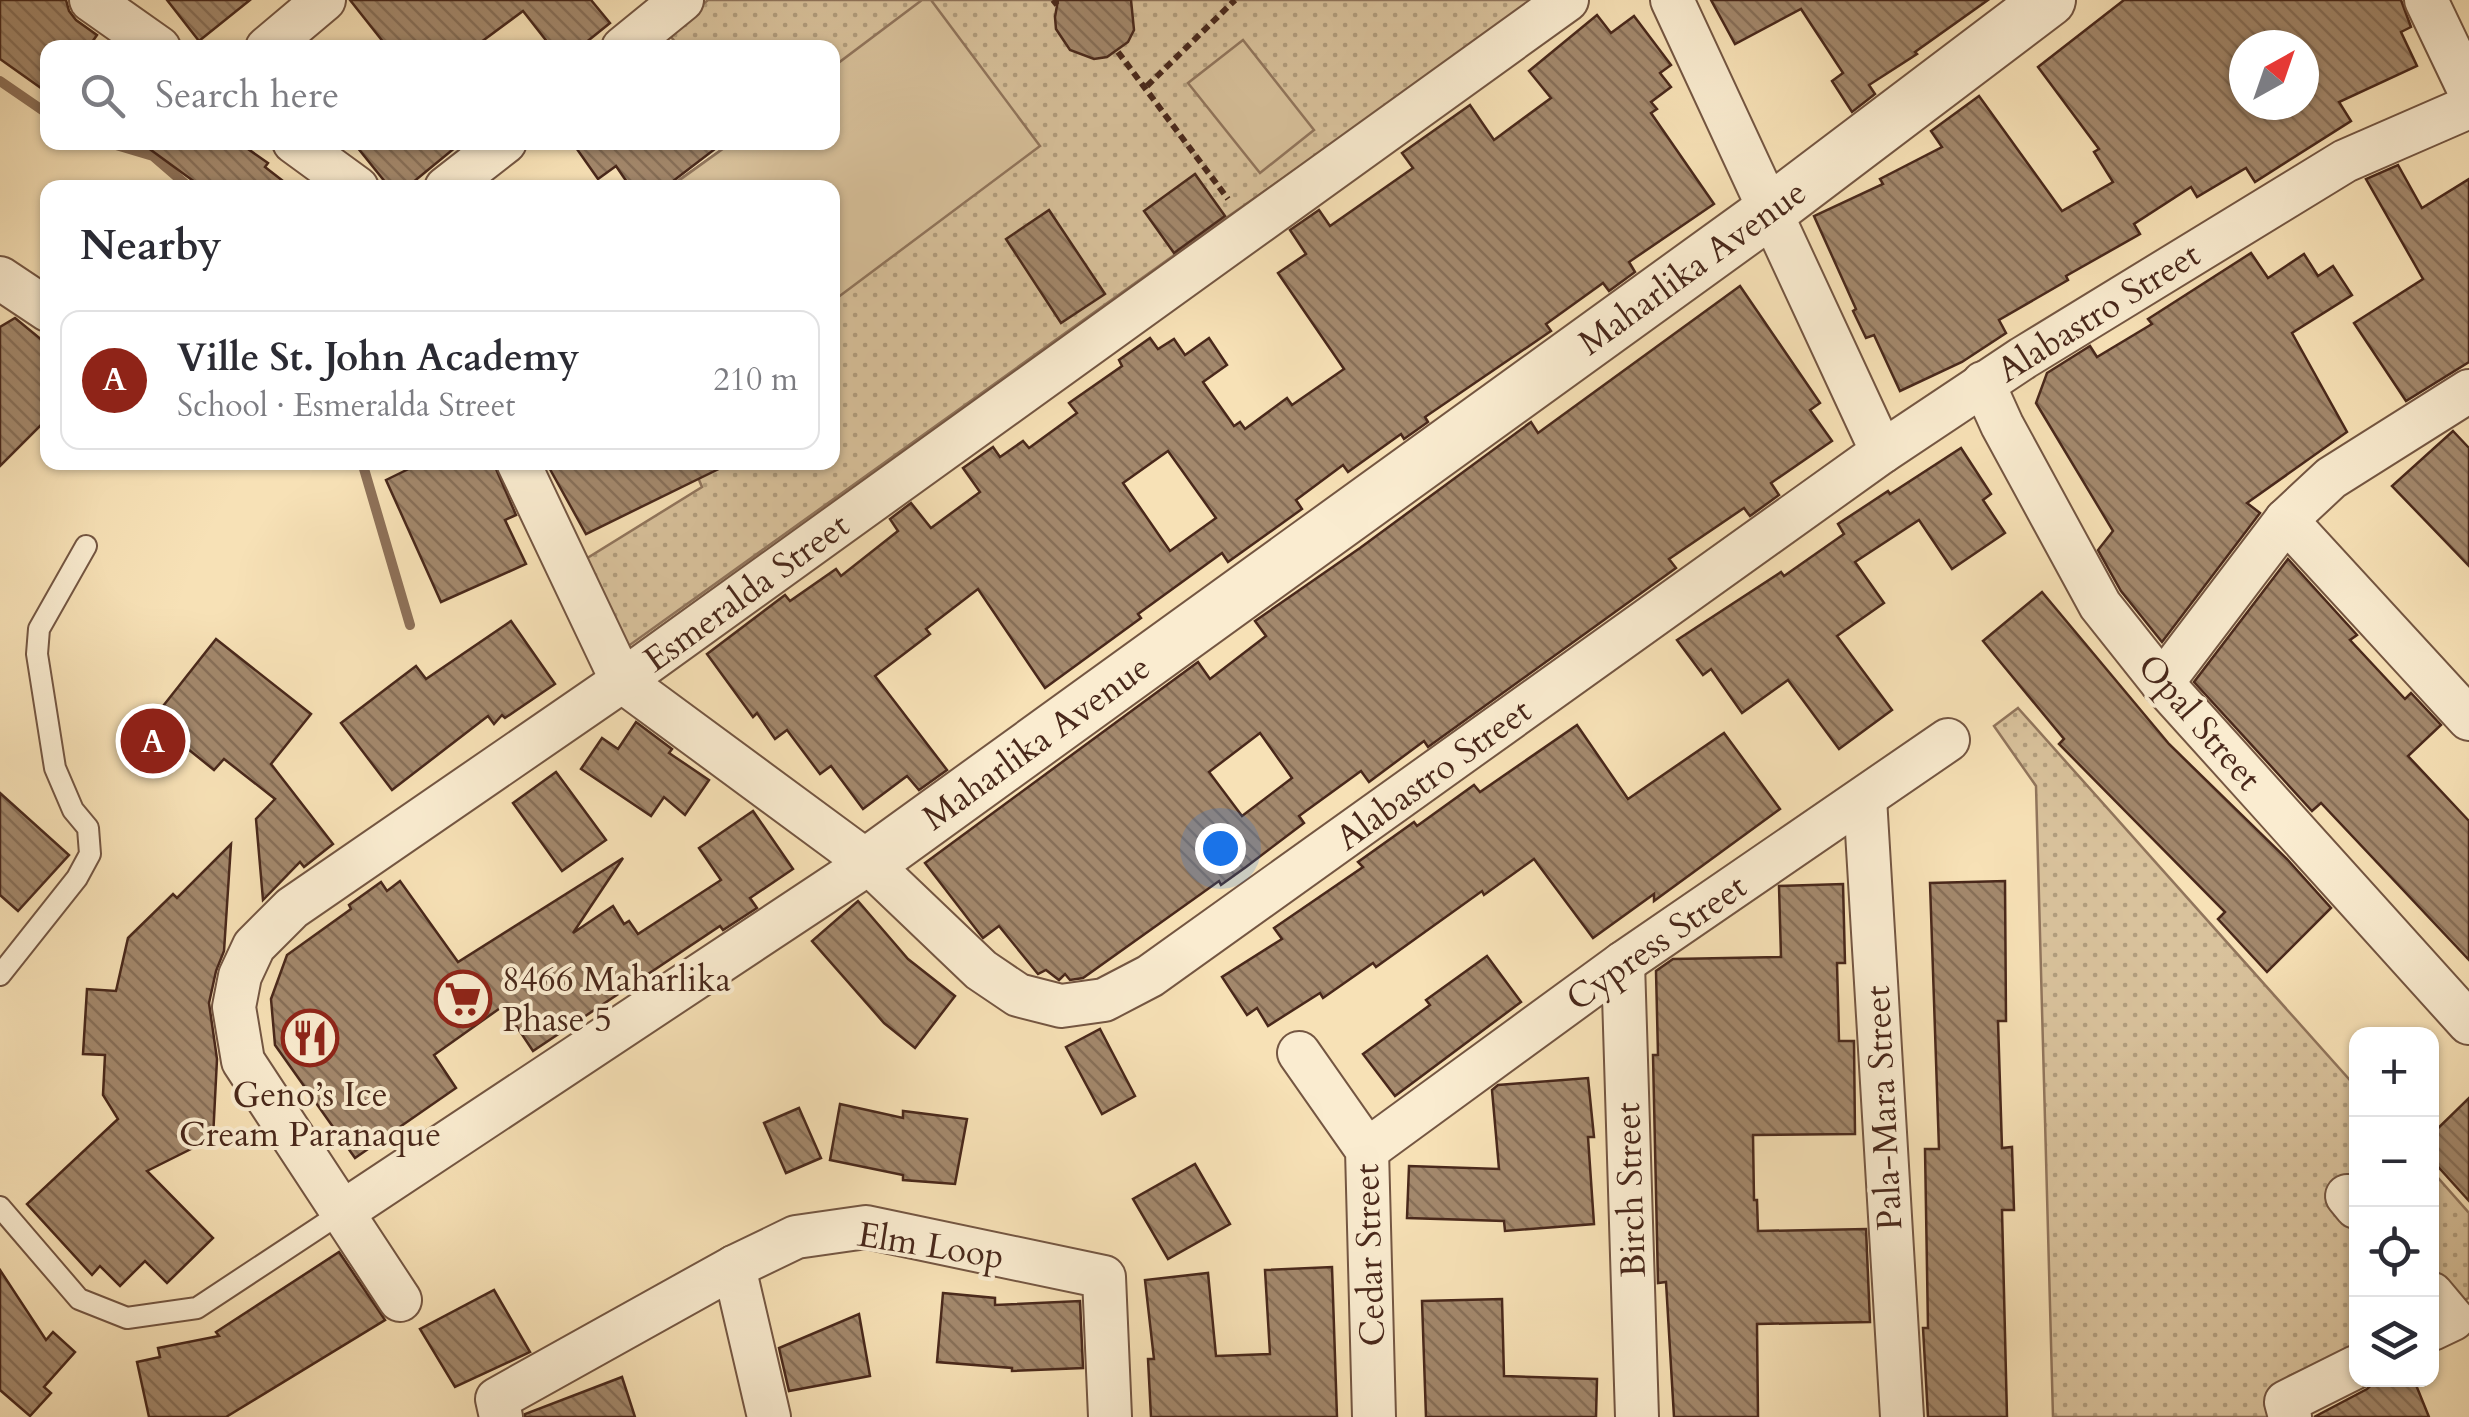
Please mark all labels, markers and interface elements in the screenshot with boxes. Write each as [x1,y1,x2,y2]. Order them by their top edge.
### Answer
north arrow [2229,30,2319,120]
search box [40,40,840,150]
icon: search [75,68,130,123]
text: Search here [155,69,339,121]
street label: Maharlika Avenue [1569,169,1816,367]
text: Nearby [80,217,222,274]
street label: Alabastro Street [1988,231,2209,394]
text: Ville St. John Academy [177,332,579,384]
text: A [102,358,127,402]
text: 210 m [713,358,798,402]
text: School · Esmeralda Street [177,384,515,428]
street label: Esmeralda Street [634,502,859,684]
street label: Maharlika Avenue [913,644,1160,842]
street label: Opal Street [2127,644,2272,801]
street label: Alabastro Street [1326,688,1541,862]
pin: A [120,704,186,778]
your location [1195,823,1246,874]
street label: Cypress Street [1557,863,1756,1023]
place label: 8466 Maharlika Phase 5 [502,956,731,1044]
supermarket icon: 8466 Maharlika Phase 5 [433,969,493,1029]
street label: Pala-Mara Street [1854,984,1914,1232]
restaurant icon: Geno’s Ice Cream Paranaque [280,1008,340,1068]
map controls [2349,1027,2439,1387]
button: + [2349,1027,2439,1117]
place label: Geno’s Ice Cream Paranaque [179,1071,441,1159]
street label: Birch Street [1604,1102,1658,1278]
button: − [2349,1117,2439,1207]
street label: Cedar Street [1343,1163,1397,1347]
button: locate [2349,1207,2439,1297]
street label: Elm Loop [854,1211,1007,1281]
button: layers [2349,1297,2439,1387]

